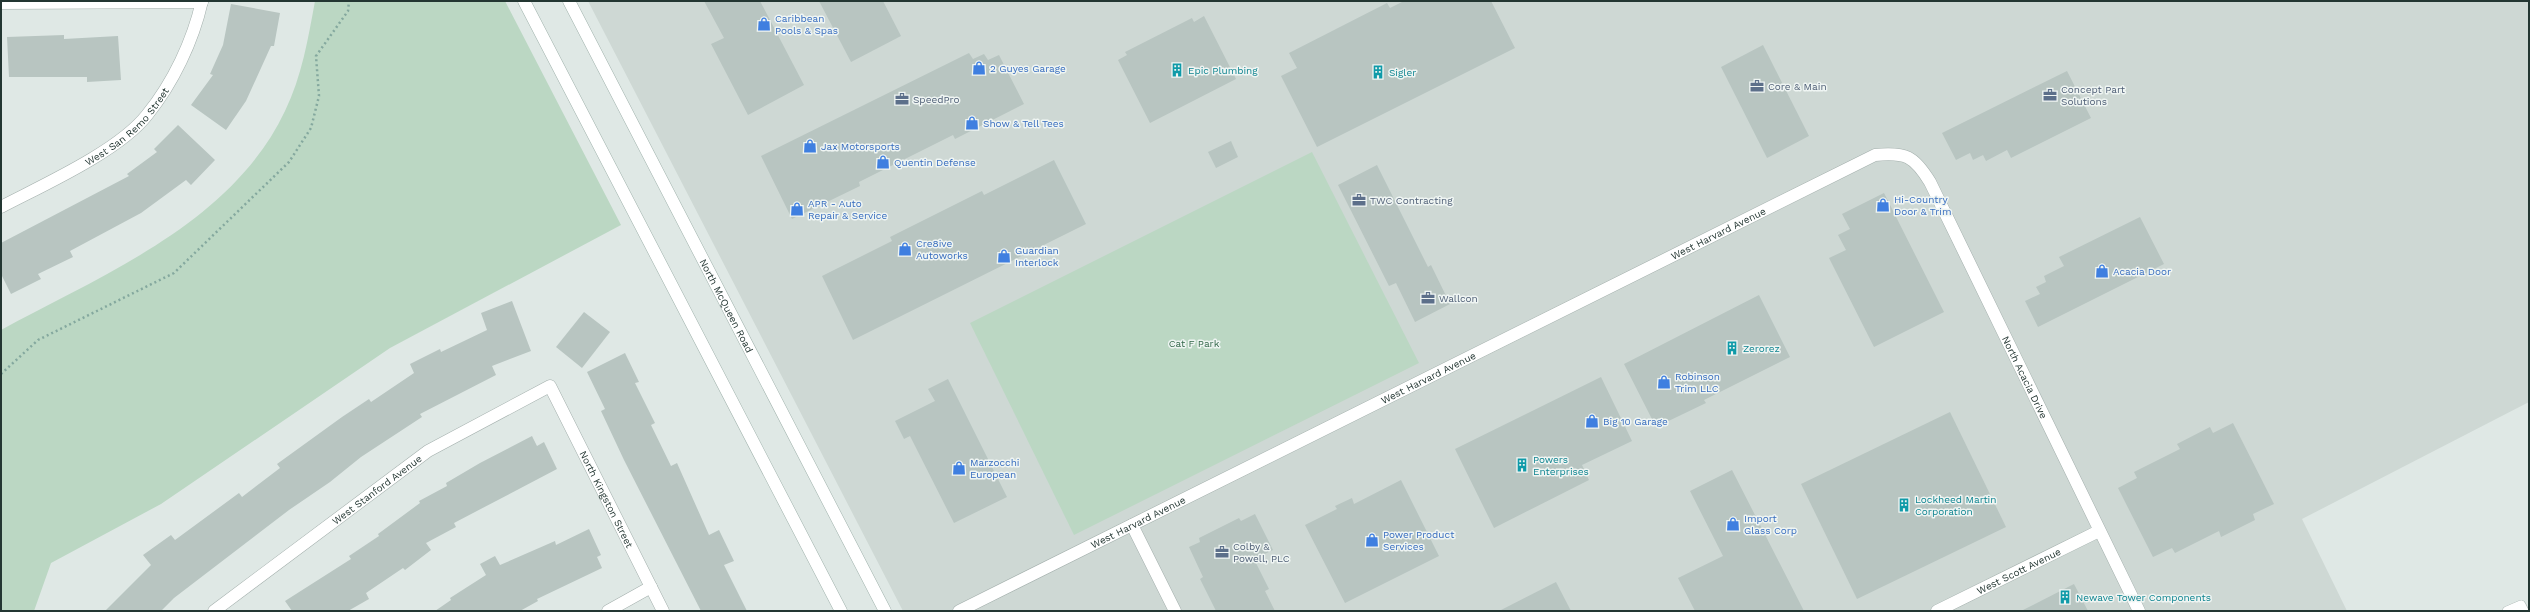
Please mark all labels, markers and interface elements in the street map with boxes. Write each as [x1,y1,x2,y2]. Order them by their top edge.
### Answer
place label: Caribbean Pools & Spas [775,13,838,36]
shop icon: Caribbean Pools & Spas [756,16,772,32]
shop icon: 2 Guyes Garage [971,60,987,76]
building icon: Epic Plumbing [1169,62,1185,78]
place label: 2 Guyes Garage [990,63,1066,74]
building icon: Sigler [1370,64,1386,80]
place label: Epic Plumbing [1188,65,1258,76]
place label: Sigler [1389,67,1416,78]
office icon: Core & Main [1749,78,1765,94]
place label: Core & Main [1768,81,1827,92]
place label: Concept Part Solutions [2061,84,2126,107]
street label: West San Remo Street [83,85,171,168]
office icon: Concept Part Solutions [2042,87,2058,103]
office icon: SpeedPro [894,91,910,107]
place label: SpeedPro [913,94,959,105]
shop icon: Show & Tell Tees [964,115,980,131]
place label: Show & Tell Tees [983,118,1064,129]
shop icon: Jax Motorsports [802,138,818,154]
place label: Jax Motorsports [821,141,900,152]
shop icon: Quentin Defense [875,154,891,170]
place label: Quentin Defense [894,157,976,168]
office icon: TWC Contracting [1351,192,1367,208]
place label: Hi-Country Door & Trim [1894,194,1951,217]
place label: TWC Contracting [1370,195,1453,206]
shop icon: Hi-Country Door & Trim [1875,197,1891,213]
place label: APR - Auto Repair & Service [808,198,887,221]
shop icon: APR - Auto Repair & Service [789,201,805,217]
street label: West Harvard Avenue [1669,205,1768,262]
place label: Cre8ive Autoworks [916,238,968,261]
shop icon: Cre8ive Autoworks [897,241,913,257]
place label: Guardian Interlock [1015,245,1059,268]
shop icon: Guardian Interlock [996,248,1012,264]
street label: North McQueen Road [697,257,755,355]
shop icon: Acacia Door [2094,263,2110,279]
place label: Acacia Door [2113,266,2171,277]
office icon: Wallcon [1420,290,1436,306]
place label: Wallcon [1439,293,1478,304]
street label: North Acacia Drive [2000,334,2049,421]
park label: Cat F Park [1169,338,1220,349]
building icon: Zerorez [1724,340,1740,356]
place label: Zerorez [1743,343,1780,354]
street label: West Harvard Avenue [1379,350,1478,406]
place label: Robinson Trim LLC [1675,371,1720,394]
shop icon: Robinson Trim LLC [1656,374,1672,390]
shop icon: Big 10 Garage [1584,413,1600,429]
place label: Big 10 Garage [1603,416,1668,427]
street label: North Kingston Street [577,449,636,550]
street label: West Stanford Avenue [330,453,424,527]
place label: Powers Enterprises [1533,454,1589,477]
place label: Marzocchi European [970,457,1020,480]
building icon: Powers Enterprises [1514,457,1530,473]
shop icon: Marzocchi European [951,460,967,476]
street label: West Harvard Avenue [1089,494,1188,551]
place label: Lockheed Martin Corporation [1915,494,1996,517]
building icon: Lockheed Martin Corporation [1896,497,1912,513]
place label: Import Glass Corp [1744,513,1797,536]
shop icon: Import Glass Corp [1725,516,1741,532]
place label: Power Product Services [1383,529,1455,552]
shop icon: Power Product Services [1364,532,1380,548]
place label: Colby & Powell, PLC [1233,541,1290,564]
office icon: Colby & Powell, PLC [1214,544,1230,560]
street label: West Scott Avenue [1975,546,2063,596]
building icon: Newave Tower Components [2057,589,2073,605]
place label: Newave Tower Components [2076,592,2211,603]

